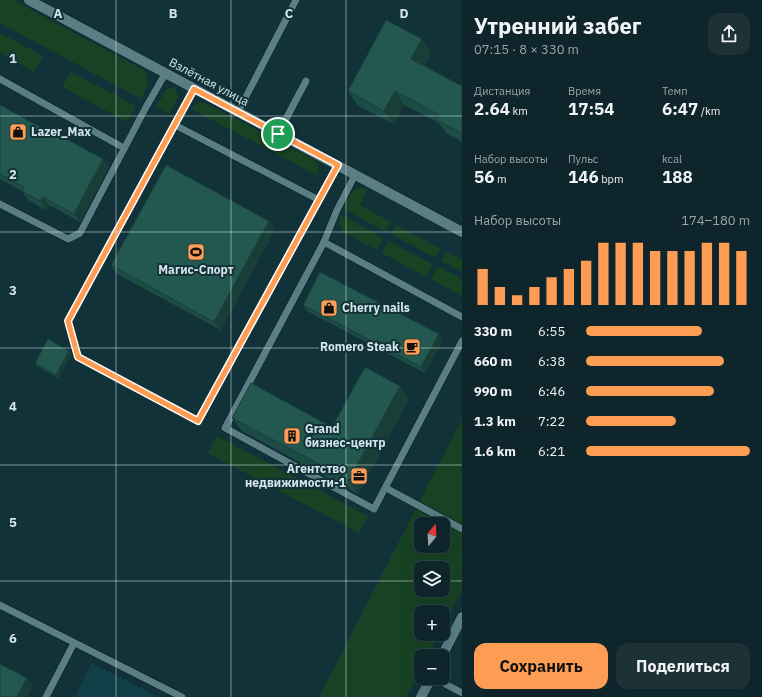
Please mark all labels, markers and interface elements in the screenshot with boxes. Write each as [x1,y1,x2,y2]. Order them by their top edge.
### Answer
text: A [54,5,63,22]
text: B [169,5,178,22]
text: C [285,5,294,22]
text: D [399,5,409,22]
text: Утренний забег [474,11,642,40]
button: share [708,13,750,55]
text: 07:15 · 8 × 330 m [474,41,579,58]
text: 1 [9,50,17,67]
street label: Взлётная улица [167,54,252,109]
text: Дистанция [474,84,530,98]
text: Время [568,84,601,98]
text: Темп [662,84,688,98]
text: 2.64 [474,98,510,120]
text: 17:54 [568,98,614,120]
text: 6:47 [662,98,698,120]
text: km [510,104,528,118]
text: /km [698,104,720,118]
pin [261,117,295,151]
shop icon: Lazer_Max [8,122,28,142]
icon: arrive [267,123,289,145]
place label: Lazer_Max [31,124,91,139]
text: Набор высоты [474,152,548,166]
text: Пульс [568,152,598,166]
text: kcal [662,152,682,166]
text: 2 [9,166,17,183]
text: 56 [474,166,494,188]
text: 146 [568,166,599,188]
text: 188 [662,166,693,188]
text: m [494,172,507,186]
text: bpm [599,172,624,186]
text: Набор высоты [474,212,561,229]
text: 174–180 m [681,212,750,229]
sports icon: Магис-Спорт [186,242,206,262]
place label: Магис-Спорт [158,262,234,277]
text: 3 [9,282,17,299]
shop icon: Cherry nails [319,298,339,318]
place label: Cherry nails [342,300,410,315]
text: 330 m [474,323,512,340]
text: 6:55 [538,323,565,340]
cafe icon: Romero Steak [402,337,422,357]
place label: Romero Steak [320,339,399,354]
text: 660 m [474,353,512,370]
text: 6:38 [538,353,565,370]
text: 990 m [474,383,512,400]
text: 6:46 [538,383,565,400]
text: 4 [9,398,17,415]
text: 1.3 km [474,413,516,430]
text: 7:22 [538,413,565,430]
place label: Grand бизнес-центр [305,421,385,450]
building icon: Grand бизнес-центр [282,426,302,446]
text: 1.6 km [474,443,516,460]
text: 6:21 [538,443,565,460]
place label: Агентство недвижимости-1 [245,461,346,490]
office icon: Агентство недвижимости-1 [349,466,369,486]
text: 5 [9,514,17,531]
north arrow [414,517,450,553]
map controls [414,517,450,685]
button: layers [414,561,450,597]
button: + [414,605,450,641]
text: 6 [9,630,17,647]
button: Сохранить [474,643,608,689]
button: Поделиться [616,643,750,689]
button: − [414,649,450,685]

